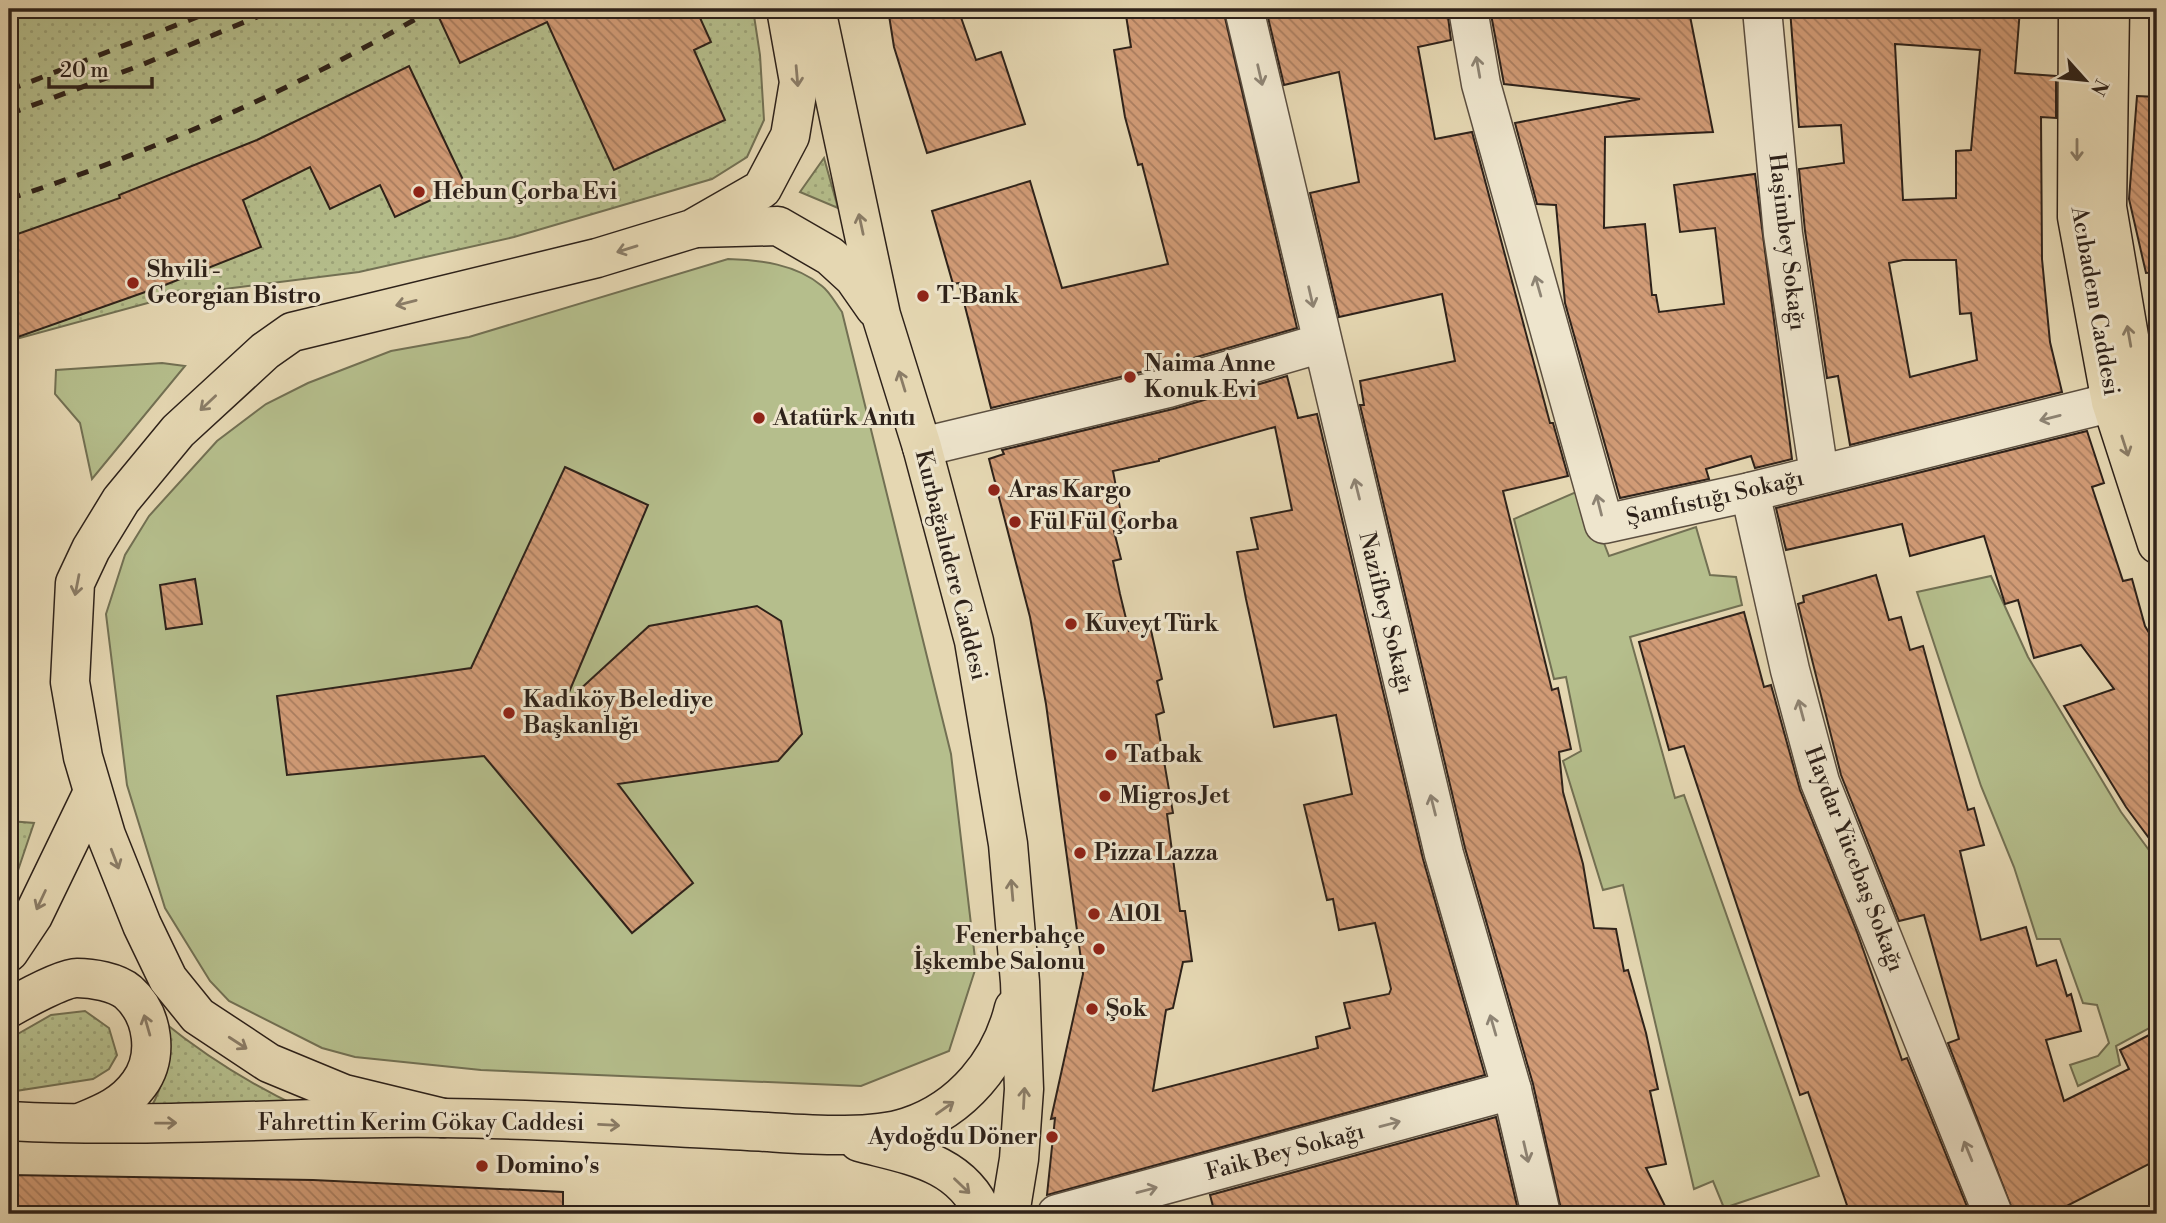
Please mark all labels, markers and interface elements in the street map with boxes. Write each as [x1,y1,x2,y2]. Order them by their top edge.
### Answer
scale bar [49,46,152,90]
north arrow [2050,46,2120,116]
one-way arrow [1471,56,1484,78]
text: 20 m [60,58,109,84]
one-way arrow [1253,63,1267,86]
one-way arrow [791,64,804,87]
text: N [2085,75,2113,99]
one-way arrow [2070,139,2084,162]
street label: Haşimbey Sokağı [1762,152,1812,332]
place label: Hebun Çorba Evi [433,178,617,206]
marker: Hebun Çorba Evi [411,184,427,200]
street label: Acıbadem Caddesi [2064,203,2125,398]
one-way arrow [854,213,868,236]
one-way arrow [616,243,638,256]
place label: Shvili - Georgian Bistro [147,256,321,310]
marker: Shvili - Georgian Bistro [125,275,141,291]
one-way arrow [1531,275,1544,298]
place label: T-Bank [937,282,1020,310]
one-way arrow [1305,285,1319,308]
marker: T-Bank [915,288,931,304]
one-way arrow [395,297,417,310]
one-way arrow [2122,325,2135,348]
place label: Naima Anne Konuk Evi [1144,350,1276,404]
marker: Naima Anne Konuk Evi [1122,369,1138,385]
one-way arrow [894,370,907,392]
one-way arrow [200,394,217,411]
place label: Atatürk Anıtı [772,404,915,432]
marker: Atatürk Anıtı [751,410,767,426]
one-way arrow [2039,412,2061,425]
one-way arrow [2120,435,2133,457]
street label: Kurbağalıdere Caddesi [909,447,993,683]
street label: Şamfıstığı Sokağı [1624,464,1806,532]
place label: Aras Kargo [1007,476,1131,504]
one-way arrow [1349,478,1363,501]
marker: Aras Kargo [986,482,1002,498]
one-way arrow [1592,494,1605,517]
place label: Fül Fül Çorba [1029,508,1179,536]
marker: Fül Fül Çorba [1007,514,1023,530]
street label: Nazifbey Sokağı [1352,529,1420,697]
one-way arrow [70,574,83,596]
place label: Kuveyt Türk [1085,610,1219,638]
marker: Kuveyt Türk [1063,616,1079,632]
place label: Kadıköy Belediye Başkanlığı [523,686,713,740]
one-way arrow [1794,699,1807,721]
marker: Kadıköy Belediye Başkanlığı [501,705,517,721]
place label: Tatbak [1125,741,1203,769]
street label: Haydar Yücebaş Sokağı [1798,742,1910,976]
marker: Tatbak [1103,747,1119,763]
place label: Migros Jet [1119,782,1230,810]
marker: Migros Jet [1097,788,1113,804]
one-way arrow [1426,795,1439,817]
place label: Pizza Lazza [1094,839,1218,867]
marker: Pizza Lazza [1072,845,1088,861]
one-way arrow [110,847,122,869]
one-way arrow [1005,879,1018,902]
one-way arrow [34,889,48,910]
place label: A101 [1107,900,1162,928]
marker: A101 [1086,906,1102,922]
place label: Fenerbahçe İşkembe Salonu [914,922,1085,976]
marker: Fenerbahçe İşkembe Salonu [1091,941,1107,957]
place label: Şok [1106,995,1148,1023]
marker: Şok [1084,1001,1100,1017]
one-way arrow [140,1014,153,1036]
one-way arrow [1486,1014,1499,1037]
one-way arrow [228,1036,248,1050]
one-way arrow [1017,1087,1030,1110]
one-way arrow [935,1101,954,1115]
street label: Fahrettin Kerim Gökay Caddesi [258,1109,584,1137]
one-way arrow [154,1116,177,1130]
one-way arrow [1379,1116,1401,1129]
street label: Faik Bey Sokağı [1203,1117,1367,1187]
one-way arrow [597,1118,620,1131]
place label: Aydoğdu Döner [867,1123,1038,1151]
marker: Aydoğdu Döner [1044,1129,1060,1145]
one-way arrow [1520,1140,1534,1163]
one-way arrow [1961,1140,1974,1162]
place label: Domino's [496,1152,599,1180]
marker: Domino's [474,1158,490,1174]
one-way arrow [953,1178,970,1195]
one-way arrow [1135,1183,1158,1196]

